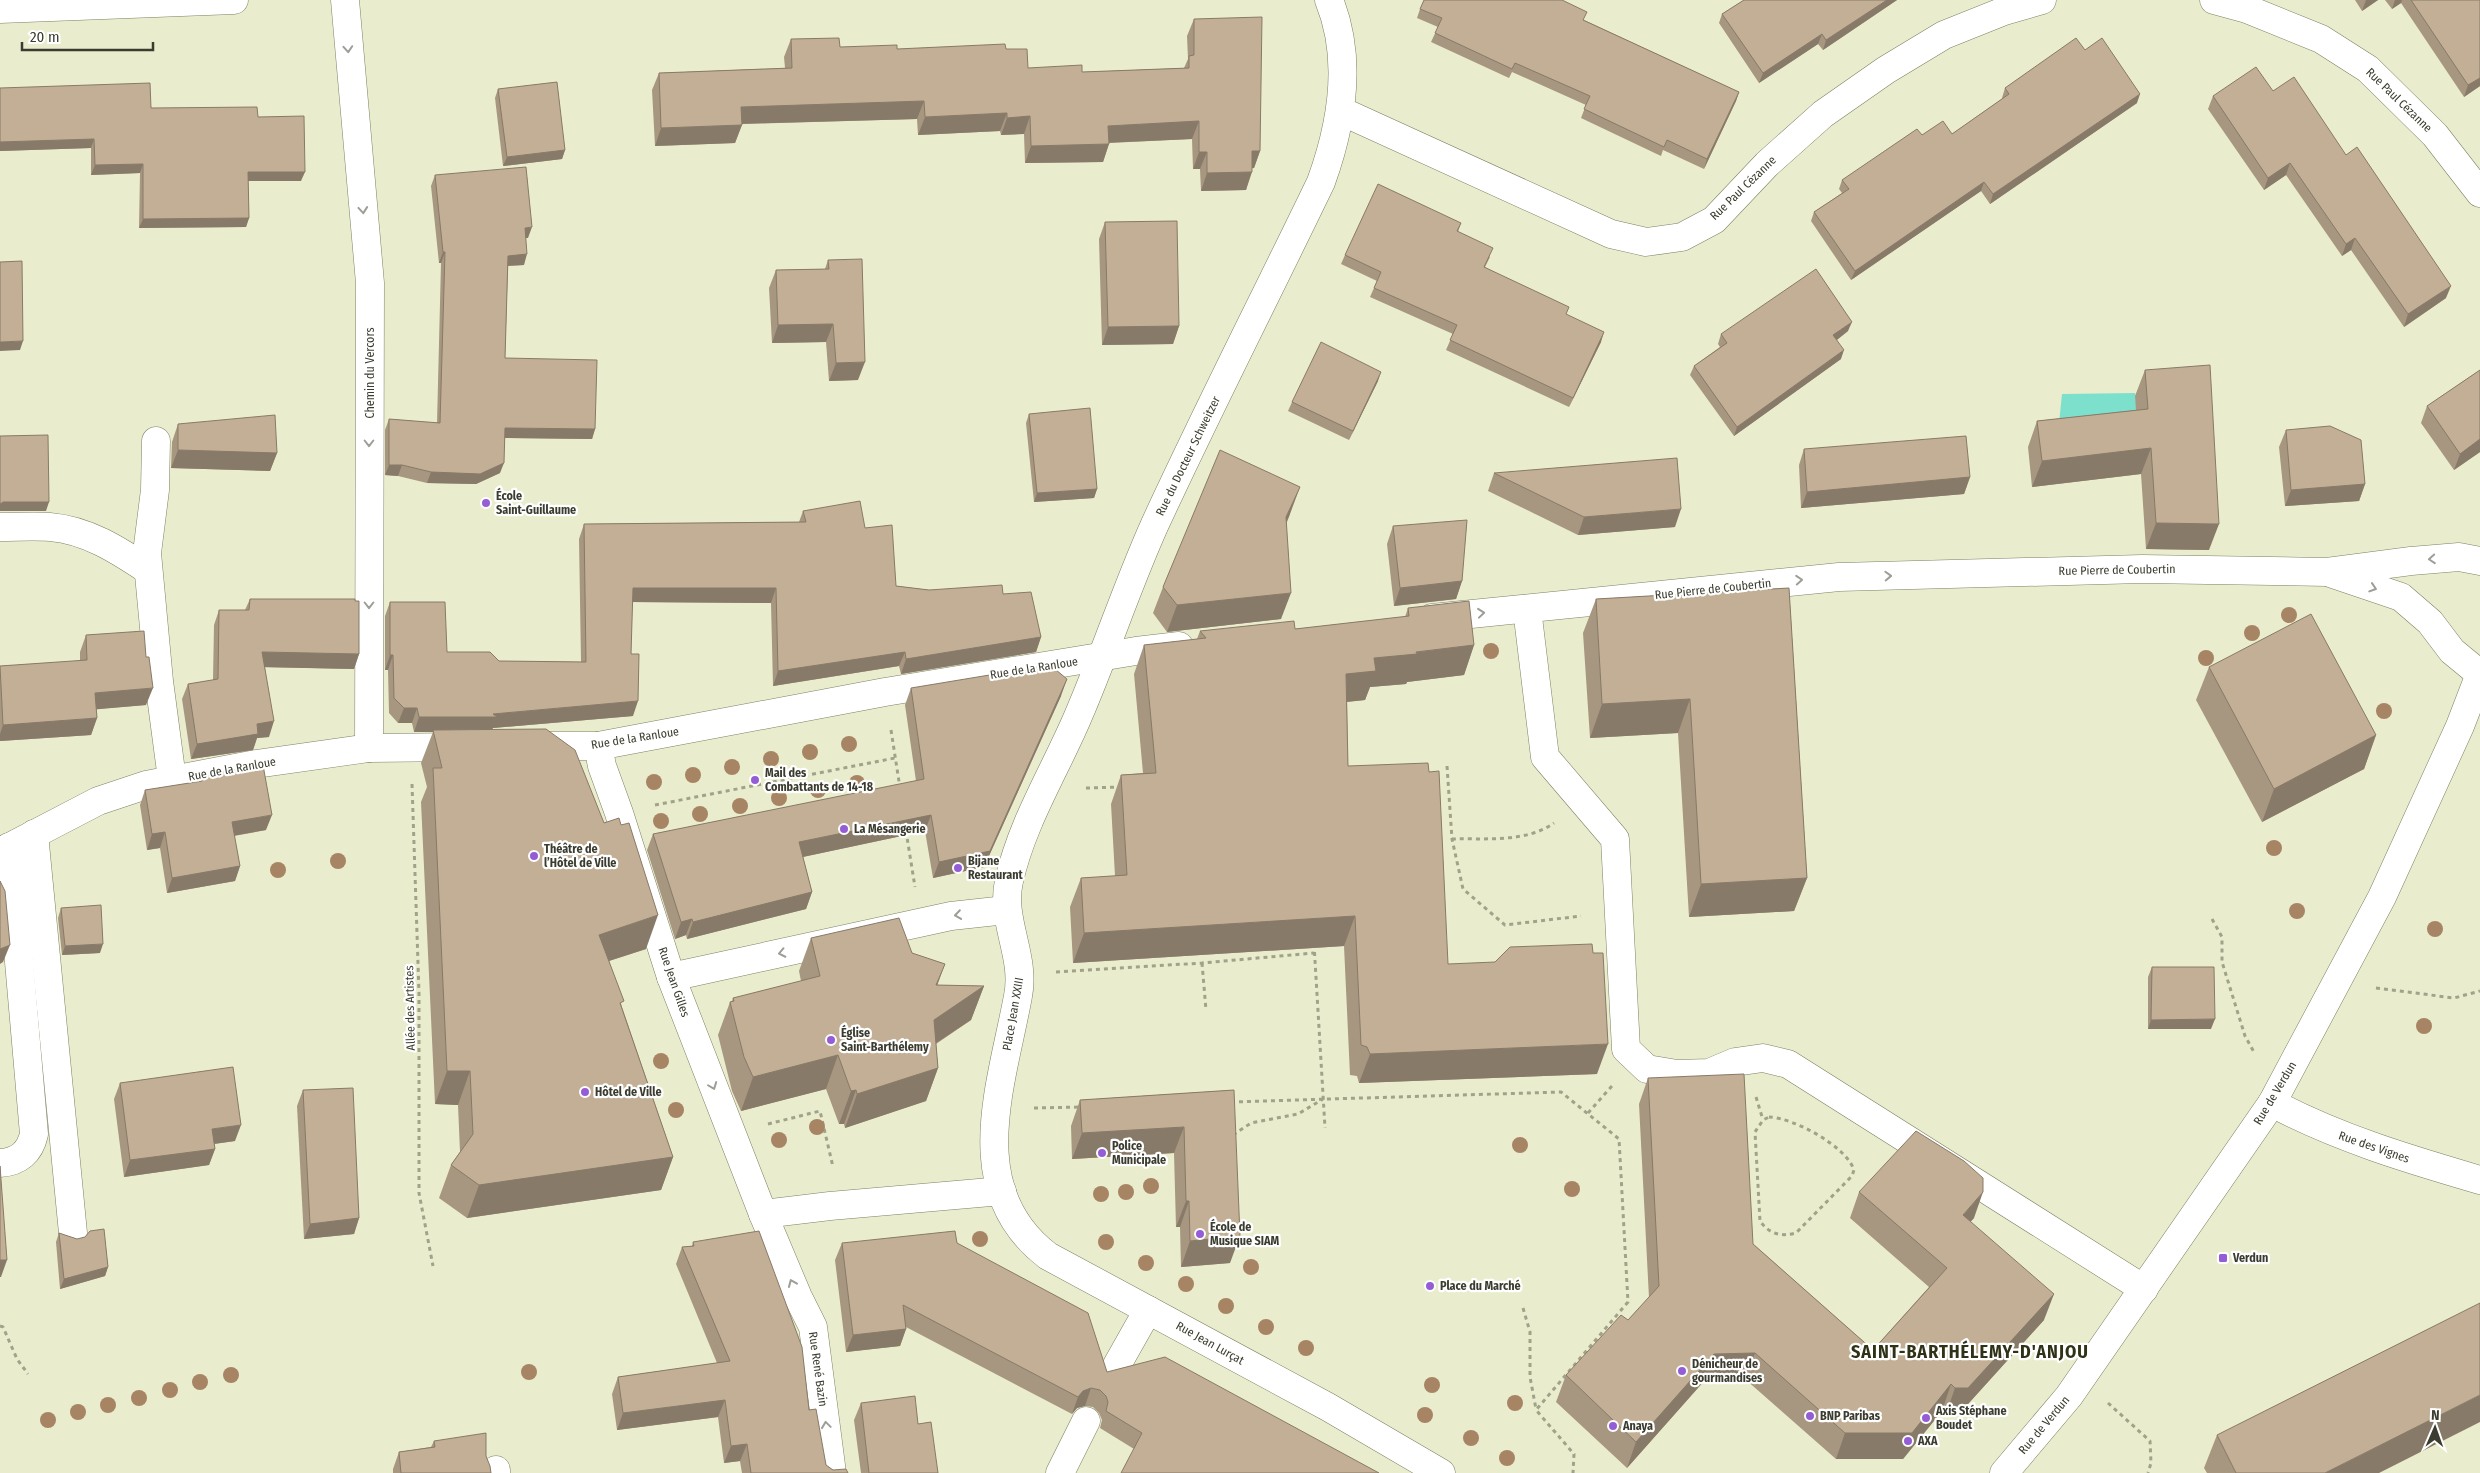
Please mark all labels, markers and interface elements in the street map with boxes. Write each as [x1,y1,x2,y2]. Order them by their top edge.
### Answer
scale bar [22,20,154,52]
text: 20 m [30,28,60,46]
one-way arrow [342,45,353,53]
street label: Rue Paul Cézanne [2363,65,2435,135]
street label: Rue Paul Cézanne [1707,153,1779,223]
one-way arrow [357,207,368,215]
street label: Chemin du Vercors [363,327,377,419]
street label: Rue du Docteur Schweitzer [1153,393,1223,518]
one-way arrow [364,439,374,447]
place label: École Saint-Guillaume [496,487,576,517]
marker: École Saint-Guillaume [480,497,492,509]
one-way arrow [2427,554,2435,565]
street label: Rue Pierre de Coubertin [2058,562,2176,578]
one-way arrow [1884,571,1892,581]
one-way arrow [1795,575,1803,586]
street label: Rue Pierre de Coubertin [1654,576,1772,602]
one-way arrow [2369,582,2377,592]
one-way arrow [364,602,374,609]
one-way arrow [1477,608,1485,619]
street label: Rue de la Ranloue [989,654,1079,682]
street label: Rue de la Ranloue [590,724,680,752]
street label: Rue de la Ranloue [187,754,277,784]
place label: Mail des Combattants de 14-18 [765,766,874,794]
marker: Mail des Combattants de 14-18 [749,774,761,786]
place label: La Mésangerie [854,822,926,836]
marker: La Mésangerie [838,823,850,835]
place label: Théâtre de l’Hôtel de Ville [544,842,616,870]
marker: Théâtre de l’Hôtel de Ville [528,850,540,862]
place label: Bijane Restaurant [968,854,1023,882]
marker: Bijane Restaurant [952,862,964,874]
one-way arrow [953,909,961,920]
street label: Rue Jean Gilles [656,945,692,1019]
one-way arrow [777,947,786,958]
street label: Allée des Artistes [402,965,418,1051]
street label: Place Jean XXIII [1000,976,1026,1052]
place label: Église Saint-Barthélemy [841,1024,929,1054]
marker: Église Saint-Barthélemy [825,1034,837,1046]
street label: Rue de Verdun [2251,1059,2299,1127]
one-way arrow [707,1082,717,1090]
place label: Hôtel de Ville [595,1085,662,1099]
marker: Hôtel de Ville [579,1086,591,1098]
street label: Rue des Vignes [2337,1128,2411,1166]
place label: Police Municipale [1112,1139,1166,1167]
marker: Police Municipale [1096,1147,1108,1159]
place label: École de Musique SIAM [1210,1218,1280,1248]
marker: École de Musique SIAM [1194,1228,1206,1240]
place label: Verdun [2232,1251,2268,1265]
marker: Verdun [2217,1252,2229,1264]
one-way arrow [787,1279,798,1288]
place label: Place du Marché [1440,1279,1521,1293]
marker: Place du Marché [1424,1280,1436,1292]
street label: Rue Jean Lurçat [1173,1319,1247,1368]
street label: Rue René Bazin [806,1331,830,1407]
district label: SAINT-BARTHÉLEMY-D'ANJOU [1851,1340,2089,1363]
place label: Dénicheur de gourmandises [1692,1357,1763,1385]
marker: Dénicheur de gourmandises [1676,1365,1688,1377]
street label: Rue de Verdun [2016,1393,2072,1457]
north arrow [2410,1403,2460,1453]
place label: Axis Stéphane Boudet [1935,1404,2006,1432]
text: N [2431,1407,2440,1424]
place label: BNP Paribas [1820,1409,1881,1423]
marker: BNP Paribas [1804,1410,1816,1422]
marker: Axis Stéphane Boudet [1920,1412,1932,1424]
place label: Anaya [1622,1419,1653,1433]
one-way arrow [821,1420,831,1429]
marker: Anaya [1607,1420,1619,1432]
place label: AXA [1917,1434,1938,1448]
marker: AXA [1902,1435,1914,1447]

